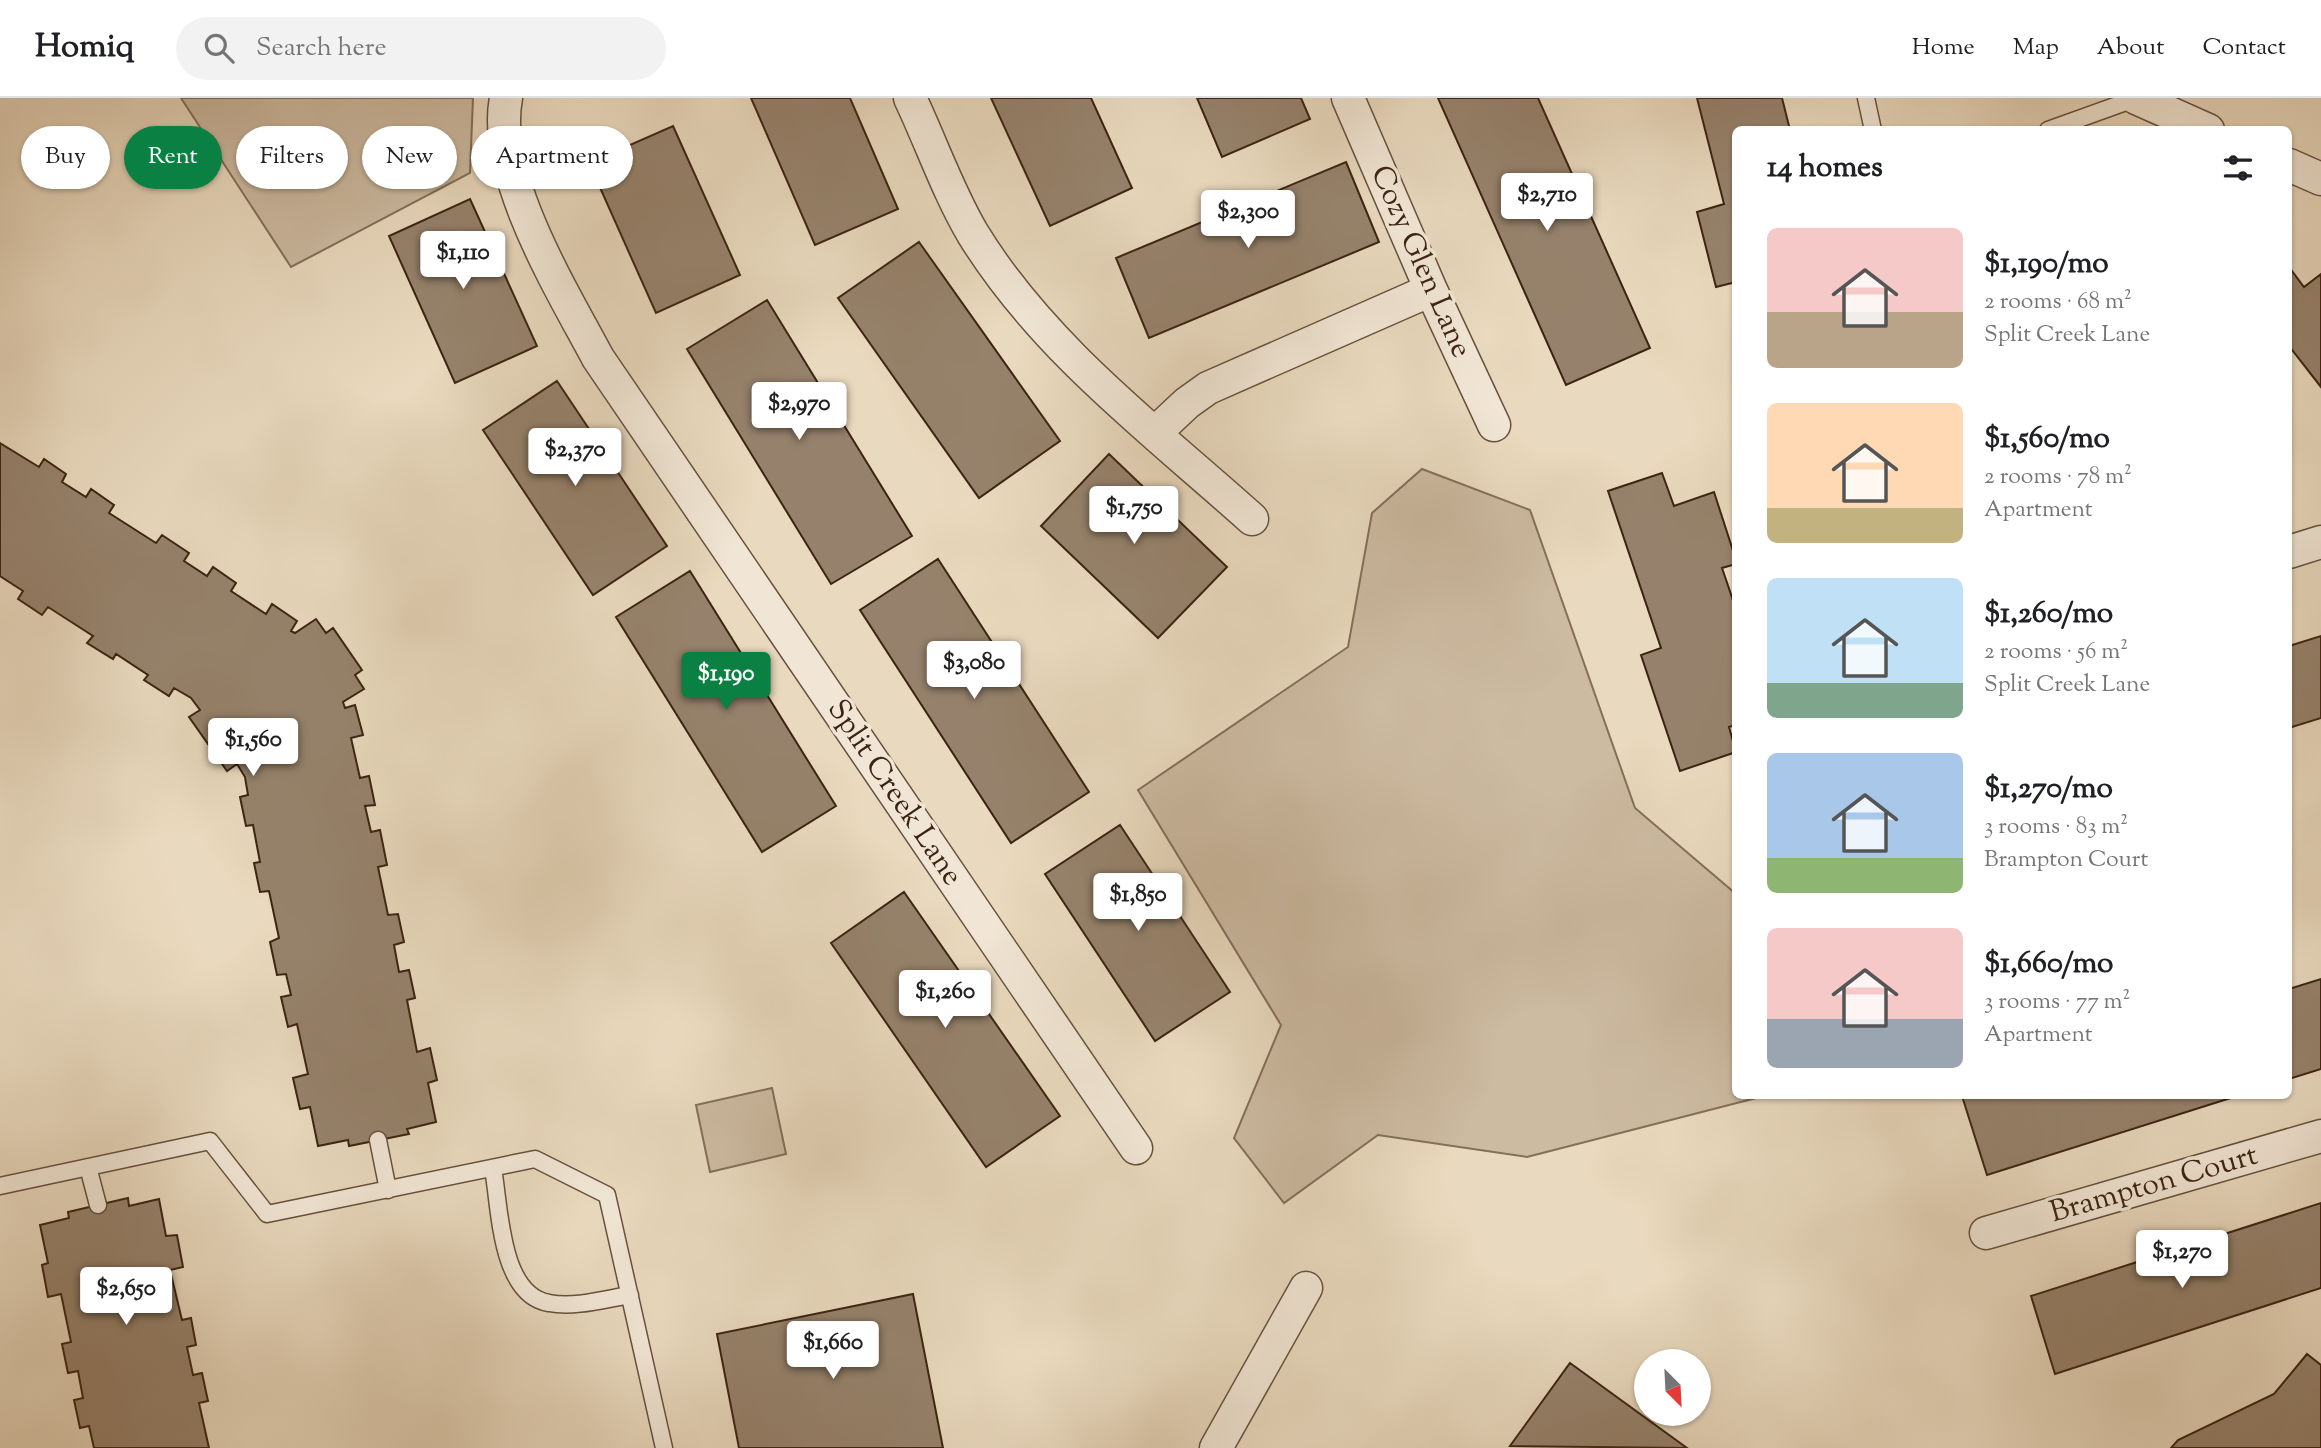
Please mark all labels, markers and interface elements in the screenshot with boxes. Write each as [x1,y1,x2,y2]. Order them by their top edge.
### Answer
search box [176,17,666,80]
text: Homiq [35,24,134,72]
icon: search [200,29,238,67]
text: Search here [256,30,387,67]
text: Home [1912,31,1975,65]
text: Map [2013,31,2059,65]
text: About [2097,31,2164,65]
text: Contact [2202,31,2286,65]
chip: Buy [21,126,110,189]
chip: Rent [124,126,222,189]
chip: Filters [236,126,348,189]
chip: New [362,126,457,189]
chip: Apartment [471,126,633,189]
text: 14 homes [1767,147,1883,190]
icon: filters [2219,149,2257,187]
street label: Cozy Glen Lane [1358,159,1482,365]
pin: $2,710 [1490,174,1604,233]
text: $2,710 [1517,179,1577,212]
pin: $2,300 [1191,190,1305,250]
text: $2,300 [1217,196,1279,229]
pin: $1,110 [406,232,520,291]
text: $1,110 [436,237,490,270]
text: $1,190/mo [1984,243,2109,286]
icon: home [1823,256,1907,340]
text: 2 rooms · 68 m² [1984,286,2132,319]
text: Split Creek Lane [1984,319,2150,352]
pin: $2,970 [742,382,856,442]
text: $2,970 [768,388,830,421]
text: $1,560/mo [1984,418,2110,461]
pin: $2,370 [518,428,632,488]
icon: home [1823,431,1907,515]
text: $2,370 [544,434,606,467]
text: 2 rooms · 78 m² [1984,461,2132,494]
pin: $1,750 [1077,486,1191,546]
text: $1,750 [1105,492,1163,525]
text: Apartment [1984,494,2093,527]
text: $1,260/mo [1984,593,2113,636]
icon: home [1823,606,1907,690]
text: 2 rooms · 56 m² [1984,636,2128,669]
pin: $3,080 [917,642,1031,701]
text: $3,080 [943,647,1005,680]
pin: $1,190 [669,652,783,712]
text: $1,190 [698,658,754,691]
text: Split Creek Lane [1984,669,2150,702]
street label: Split Creek Lane [816,691,972,895]
pin: $1,560 [196,718,310,778]
text: $1,560 [224,724,282,757]
text: $1,270/mo [1984,768,2113,811]
icon: home [1823,781,1907,865]
text: 3 rooms · 83 m² [1984,811,2128,844]
text: Brampton Court [1984,844,2148,877]
pin: $1,850 [1081,874,1195,933]
text: $1,850 [1109,879,1167,912]
text: $1,660/mo [1984,943,2114,986]
icon: home [1823,956,1907,1040]
pin: $1,260 [888,970,1002,1030]
text: $1,260 [915,976,975,1009]
text: 3 rooms · 77 m² [1984,986,2130,1019]
text: Apartment [1984,1019,2093,1052]
street label: Brampton Court [2045,1135,2263,1235]
pin: $1,270 [2125,1230,2239,1290]
text: $1,270 [2152,1236,2212,1269]
pin: $2,650 [69,1268,183,1327]
text: $2,650 [96,1273,156,1306]
pin: $1,660 [776,1322,890,1381]
text: $1,660 [803,1327,863,1360]
north arrow [1634,1349,1712,1426]
map controls [1634,1349,1711,1426]

